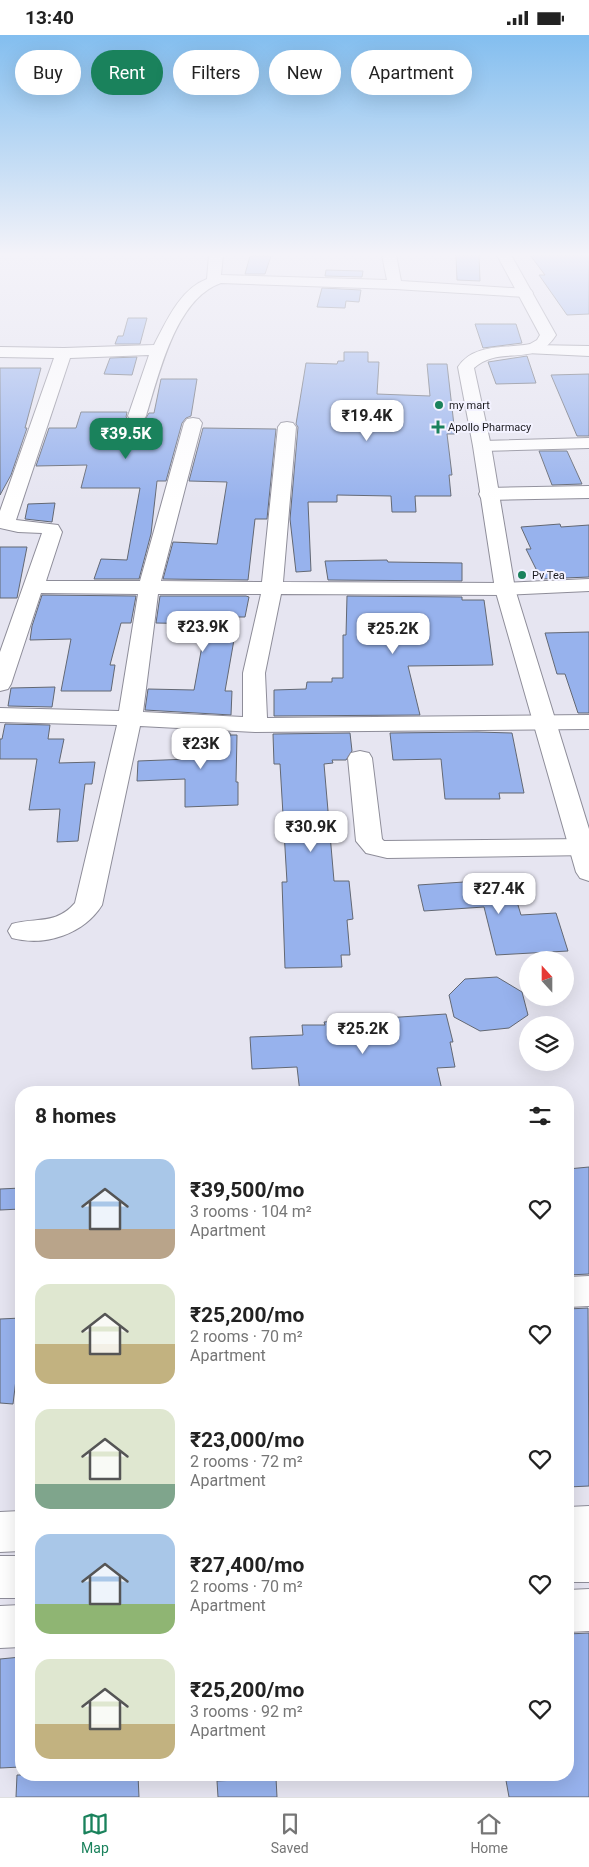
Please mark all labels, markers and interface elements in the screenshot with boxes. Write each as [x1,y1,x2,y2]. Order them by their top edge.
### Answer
text: 13:40 [25,6,74,29]
chip: Buy [15,50,81,95]
chip: Rent [91,50,163,95]
chip: Filters [173,50,259,95]
chip: New [269,50,341,95]
chip: Apartment [351,50,472,95]
pin: ₹19.4K [326,399,408,442]
marker: my mart [433,399,445,411]
place label: my mart [449,399,490,412]
text: ₹19.4K [342,406,392,425]
pin: ₹39.5K [85,417,167,460]
marker: Apollo Pharmacy [432,421,444,433]
place label: Apollo Pharmacy [448,421,532,434]
text: ₹39.5K [101,424,151,443]
marker: Pv Tea [516,569,528,581]
place label: Pv Tea [532,569,565,582]
pin: ₹23.9K [162,611,244,653]
pin: ₹25.2K [352,613,434,655]
text: ₹23.9K [178,617,228,636]
text: ₹25.2K [368,619,418,638]
pin: ₹23K [171,727,231,770]
text: ₹23K [183,734,219,753]
pin: ₹30.9K [270,811,352,853]
text: ₹30.9K [286,817,336,836]
pin: ₹27.4K [458,873,540,915]
text: ₹27.4K [474,879,524,898]
north arrow [519,951,574,1006]
map controls [519,951,574,1071]
pin: ₹25.2K [322,1013,404,1055]
button: layers [519,1016,574,1071]
text: ₹25.2K [338,1019,388,1038]
icon: filters [526,1102,554,1130]
text: 8 homes [35,1104,116,1128]
text: ₹39,500/mo [190,1178,304,1202]
icon: home [75,1179,135,1239]
icon: heart [526,1195,554,1223]
text: 3 rooms · 104 m² [190,1202,312,1221]
text: Apartment [190,1221,266,1240]
text: ₹25,200/mo [190,1303,304,1327]
icon: home [75,1304,135,1364]
icon: heart [526,1320,554,1348]
text: 2 rooms · 70 m² [190,1327,303,1346]
text: Apartment [190,1346,266,1365]
text: ₹23,000/mo [190,1428,304,1452]
icon: home [75,1429,135,1489]
icon: heart [526,1445,554,1473]
text: 2 rooms · 72 m² [190,1452,303,1471]
text: Apartment [190,1471,266,1490]
text: ₹27,400/mo [190,1553,304,1577]
icon: home [75,1554,135,1614]
icon: heart [526,1570,554,1598]
text: 2 rooms · 70 m² [190,1577,303,1596]
text: Apartment [190,1596,266,1615]
text: ₹25,200/mo [190,1678,304,1702]
icon: home [75,1679,135,1739]
icon: heart [526,1695,554,1723]
text: 3 rooms · 92 m² [190,1702,303,1721]
text: Apartment [190,1721,266,1740]
tab: Map [81,1810,109,1856]
tab: Saved [271,1810,309,1856]
tab: Home [470,1810,508,1856]

